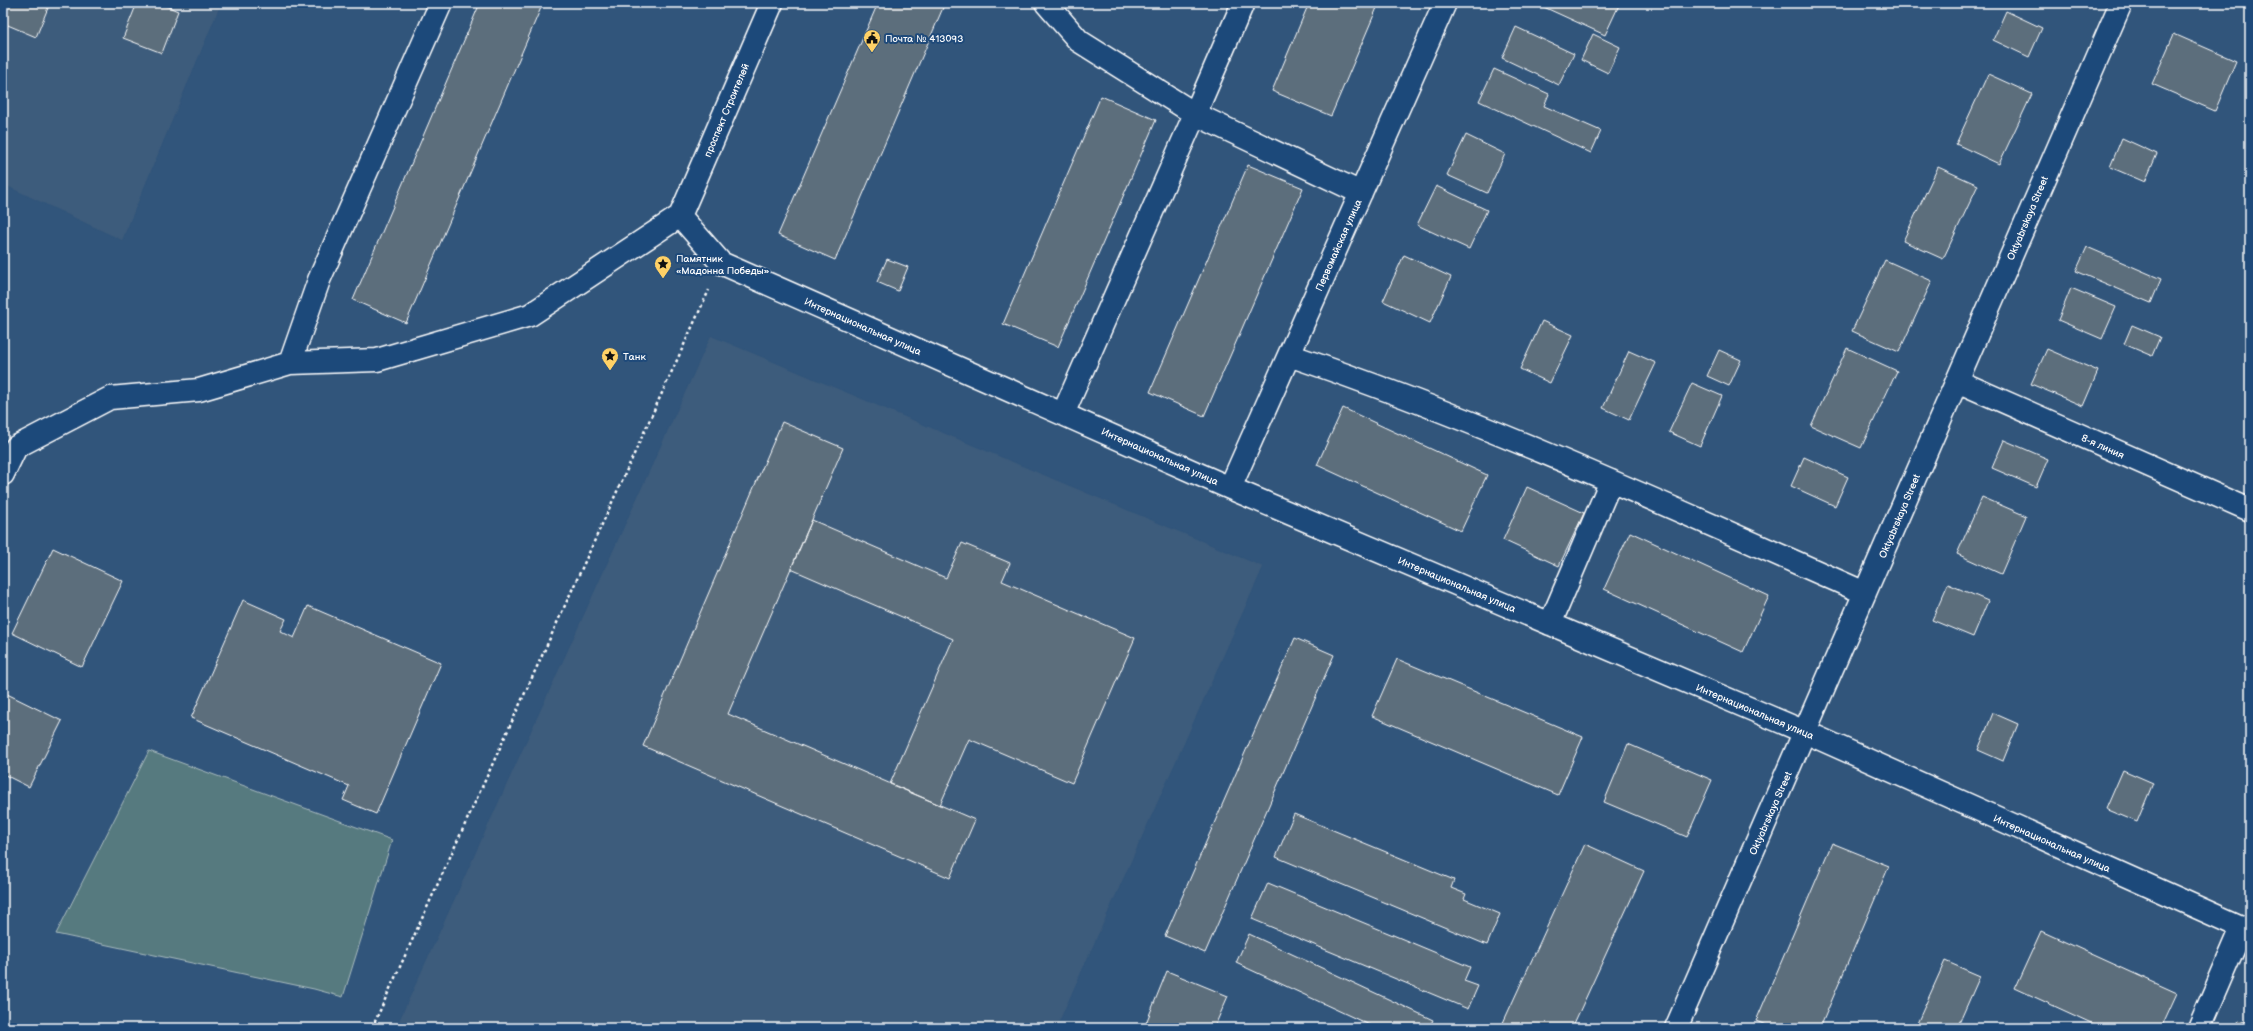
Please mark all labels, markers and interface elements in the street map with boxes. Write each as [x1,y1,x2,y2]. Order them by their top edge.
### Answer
public building icon: Почта № 413093 [862,28,882,53]
place label: Почта № 413093 [885,33,963,45]
street label: проспект Строителей [702,61,752,159]
street label: Oktyabrskaya Street [2005,175,2051,262]
street label: Первомайская улица [1313,198,1365,293]
place label: Памятник «Мадонна Победы» [676,253,770,277]
place icon: Памятник «Мадонна Победы» [653,254,673,279]
street label: Интернациональная улица [802,296,923,358]
place icon: Танк [600,346,620,371]
place label: Танк [623,351,646,363]
street label: Интернациональная улица [1099,426,1220,488]
street label: 8-я линия [2079,432,2126,462]
street label: Oktyabrskaya Street [1877,473,1923,560]
street label: Интернациональная улица [1396,555,1517,615]
street label: Интернациональная улица [1694,682,1815,742]
street label: Oktyabrskaya Street [1747,770,1795,857]
street label: Интернациональная улица [1991,813,2112,875]

